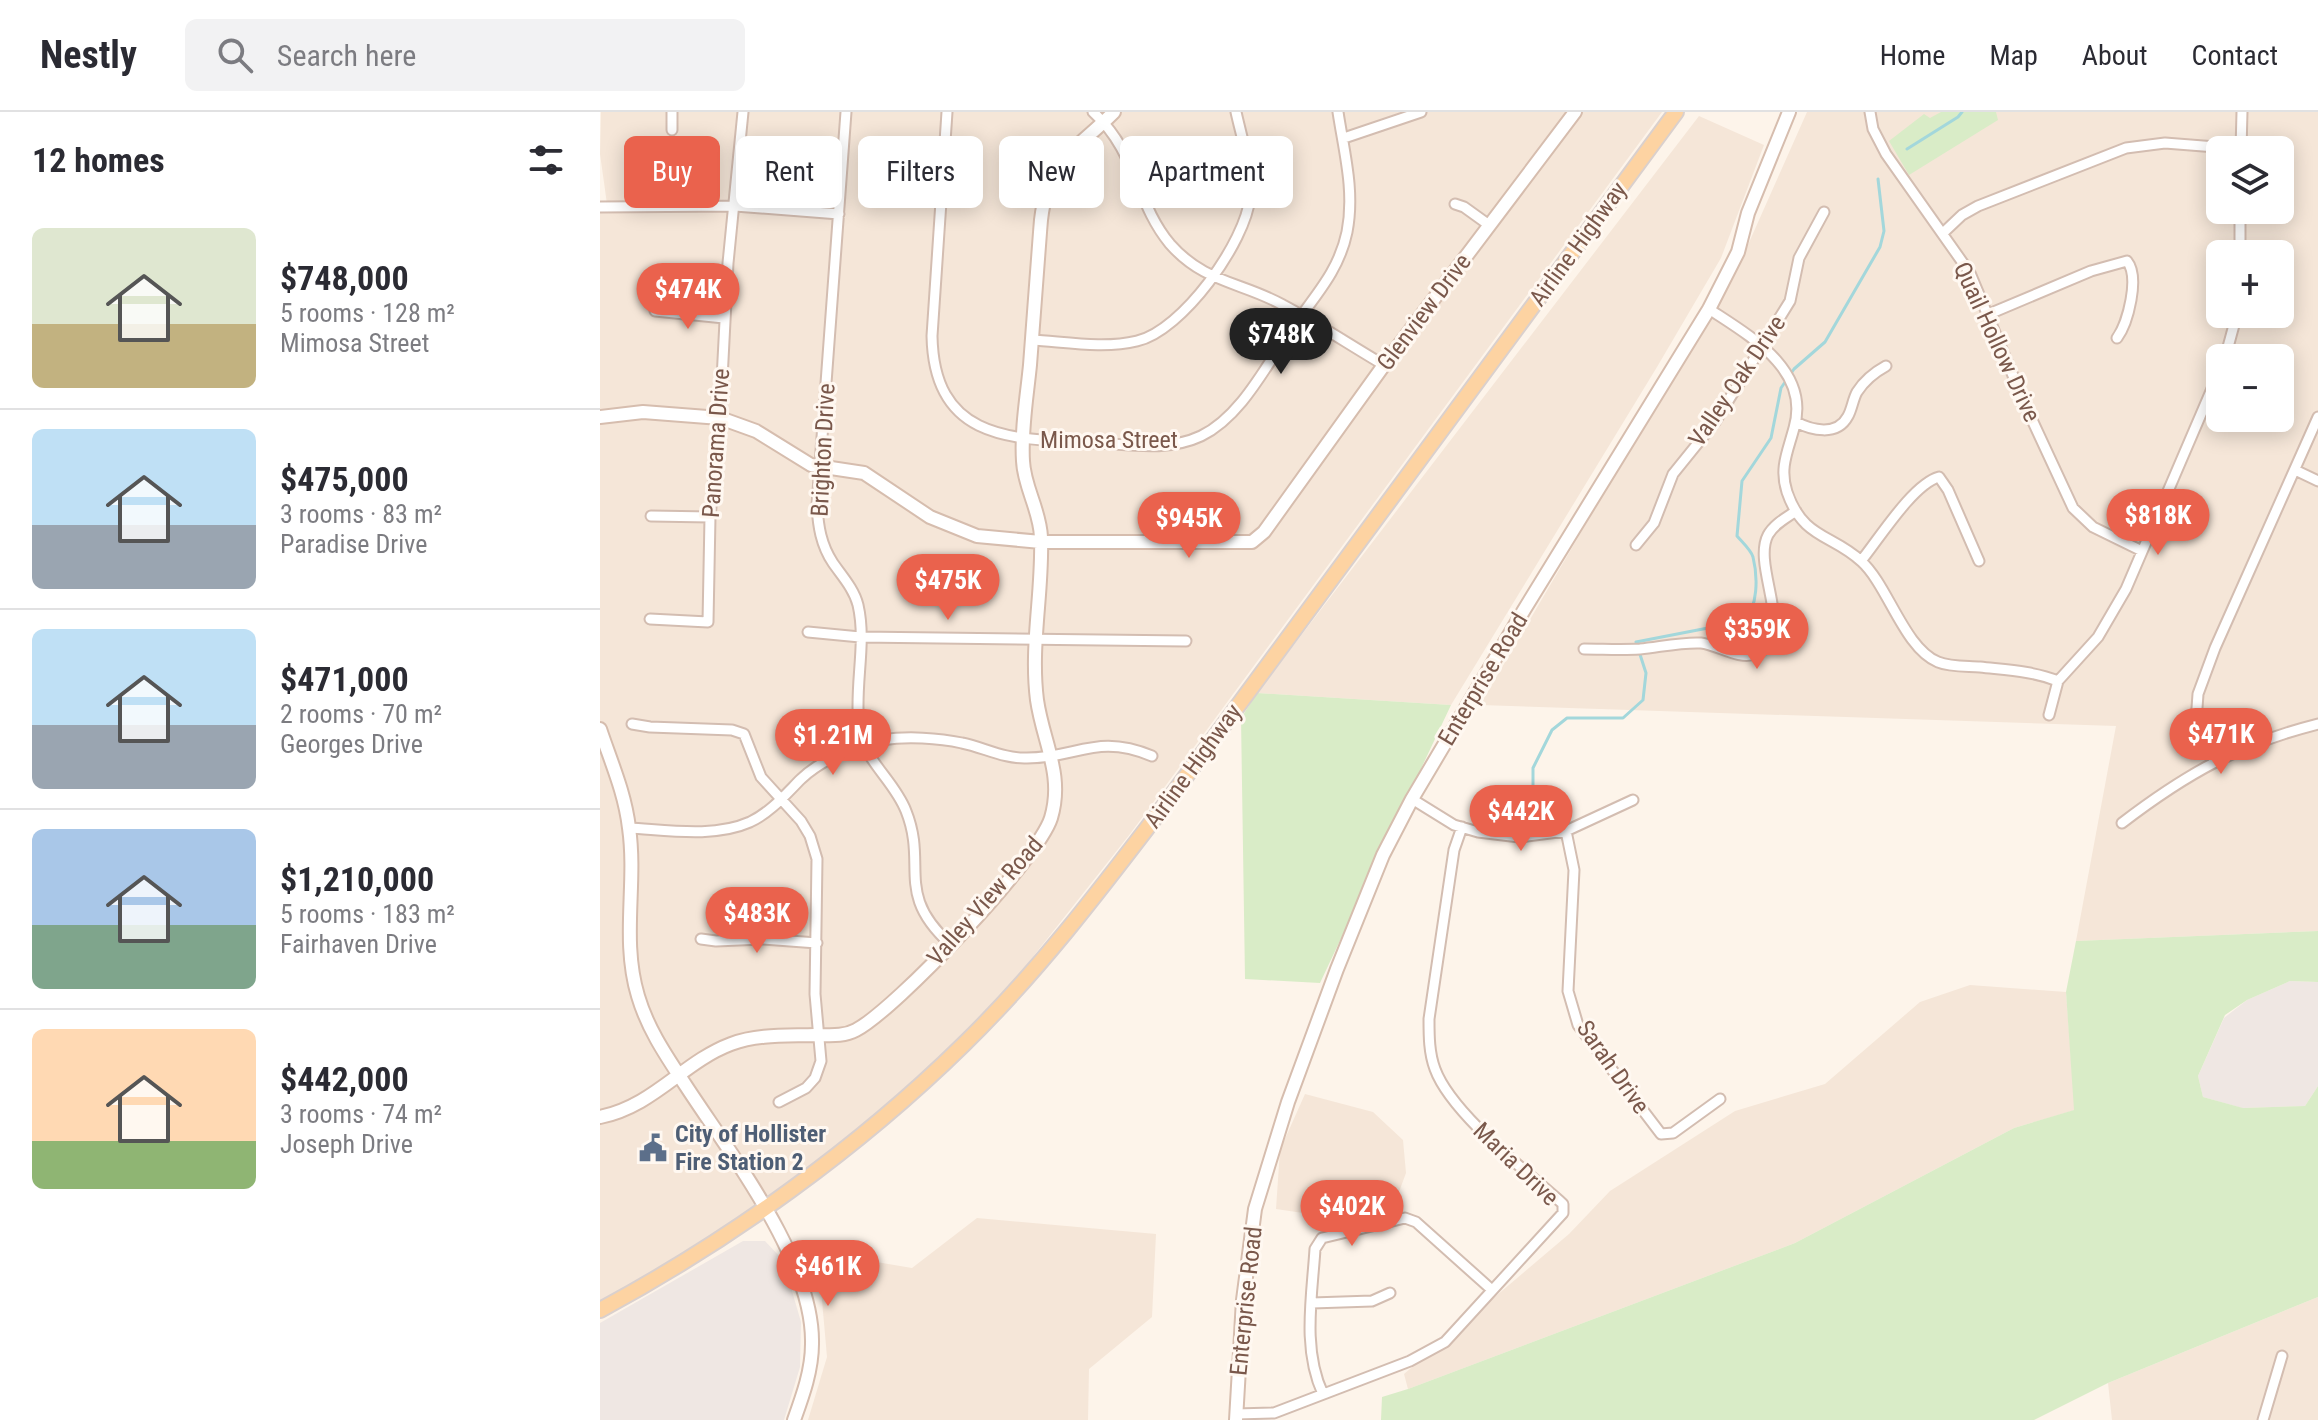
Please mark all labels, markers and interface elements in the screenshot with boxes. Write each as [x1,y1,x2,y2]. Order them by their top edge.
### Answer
search box [185,19,745,91]
text: Nestly [40,33,137,77]
icon: search [213,33,257,77]
text: Search here [277,38,416,73]
text: Home [1880,39,1945,72]
text: Map [1989,39,2038,72]
text: About [2082,39,2148,72]
text: Contact [2192,39,2278,72]
chip: Buy [624,136,720,208]
chip: Rent [736,136,842,208]
chip: Filters [858,136,983,208]
chip: New [999,136,1104,208]
chip: Apartment [1120,136,1293,208]
map controls [2206,136,2294,432]
button: layers [2206,136,2294,224]
icon: filters [524,138,568,182]
text: 12 homes [32,140,165,180]
street label: Airline Highway [1524,176,1632,312]
button: + [2206,240,2294,328]
street label: Glenview Drive [1371,248,1477,376]
text: $748,000 [280,258,409,298]
street label: Quail Hollow Drive [1948,258,2046,426]
icon: home [96,260,192,356]
pin: $474K [632,263,744,331]
text: $474K [655,274,721,304]
text: 5 rooms · 128 m² [280,298,455,328]
pin: $748K [1225,308,1337,376]
street label: Valley Oak Drive [1683,310,1791,452]
text: $748K [1248,319,1314,349]
text: Mimosa Street [280,328,429,358]
button: − [2206,344,2294,432]
street label: Panorama Drive [697,367,735,519]
street label: Brighton Drive [806,383,840,517]
street label: Mimosa Street [1040,426,1178,454]
text: $475,000 [280,459,409,499]
icon: home [96,461,192,557]
pin: $818K [2102,489,2214,557]
pin: $945K [1133,492,1245,560]
text: 3 rooms · 83 m² [280,499,442,529]
text: $818K [2125,500,2191,530]
text: $945K [1156,503,1222,533]
text: Paradise Drive [280,529,427,559]
pin: $475K [892,554,1004,622]
text: $475K [915,565,981,595]
pin: $359K [1701,603,1813,671]
street label: Enterprise Road [1432,608,1534,750]
text: $359K [1724,614,1790,644]
text: $471,000 [280,659,409,699]
icon: home [96,661,192,757]
street label: Airline Highway [1139,698,1247,834]
text: 2 rooms · 70 m² [280,699,442,729]
pin: $471K [2165,708,2277,776]
pin: $1.21M [768,709,898,777]
text: $471K [2188,719,2254,749]
text: $1.21M [793,720,873,750]
text: Georges Drive [280,729,423,759]
pin: $442K [1465,785,1577,853]
text: $442K [1488,796,1554,826]
street label: Valley View Road [921,831,1049,971]
text: $1,210,000 [280,859,434,899]
icon: home [96,861,192,957]
pin: $483K [701,887,813,955]
text: $483K [724,898,790,928]
text: 5 rooms · 183 m² [280,899,455,929]
text: Fairhaven Drive [280,929,437,959]
street label: Sarah Drive [1571,1015,1655,1119]
text: $442,000 [280,1059,409,1099]
icon: home [96,1061,192,1157]
text: 3 rooms · 74 m² [280,1099,442,1129]
street label: Maria Drive [1468,1117,1564,1211]
place label: City of Hollister Fire Station 2 [675,1120,826,1176]
text: Joseph Drive [280,1129,413,1159]
public building icon: City of Hollister Fire Station 2 [638,1133,668,1163]
pin: $402K [1296,1180,1408,1248]
text: $402K [1319,1191,1385,1221]
street label: Enterprise Road [1224,1225,1268,1377]
pin: $461K [772,1240,884,1308]
text: $461K [795,1251,861,1281]

